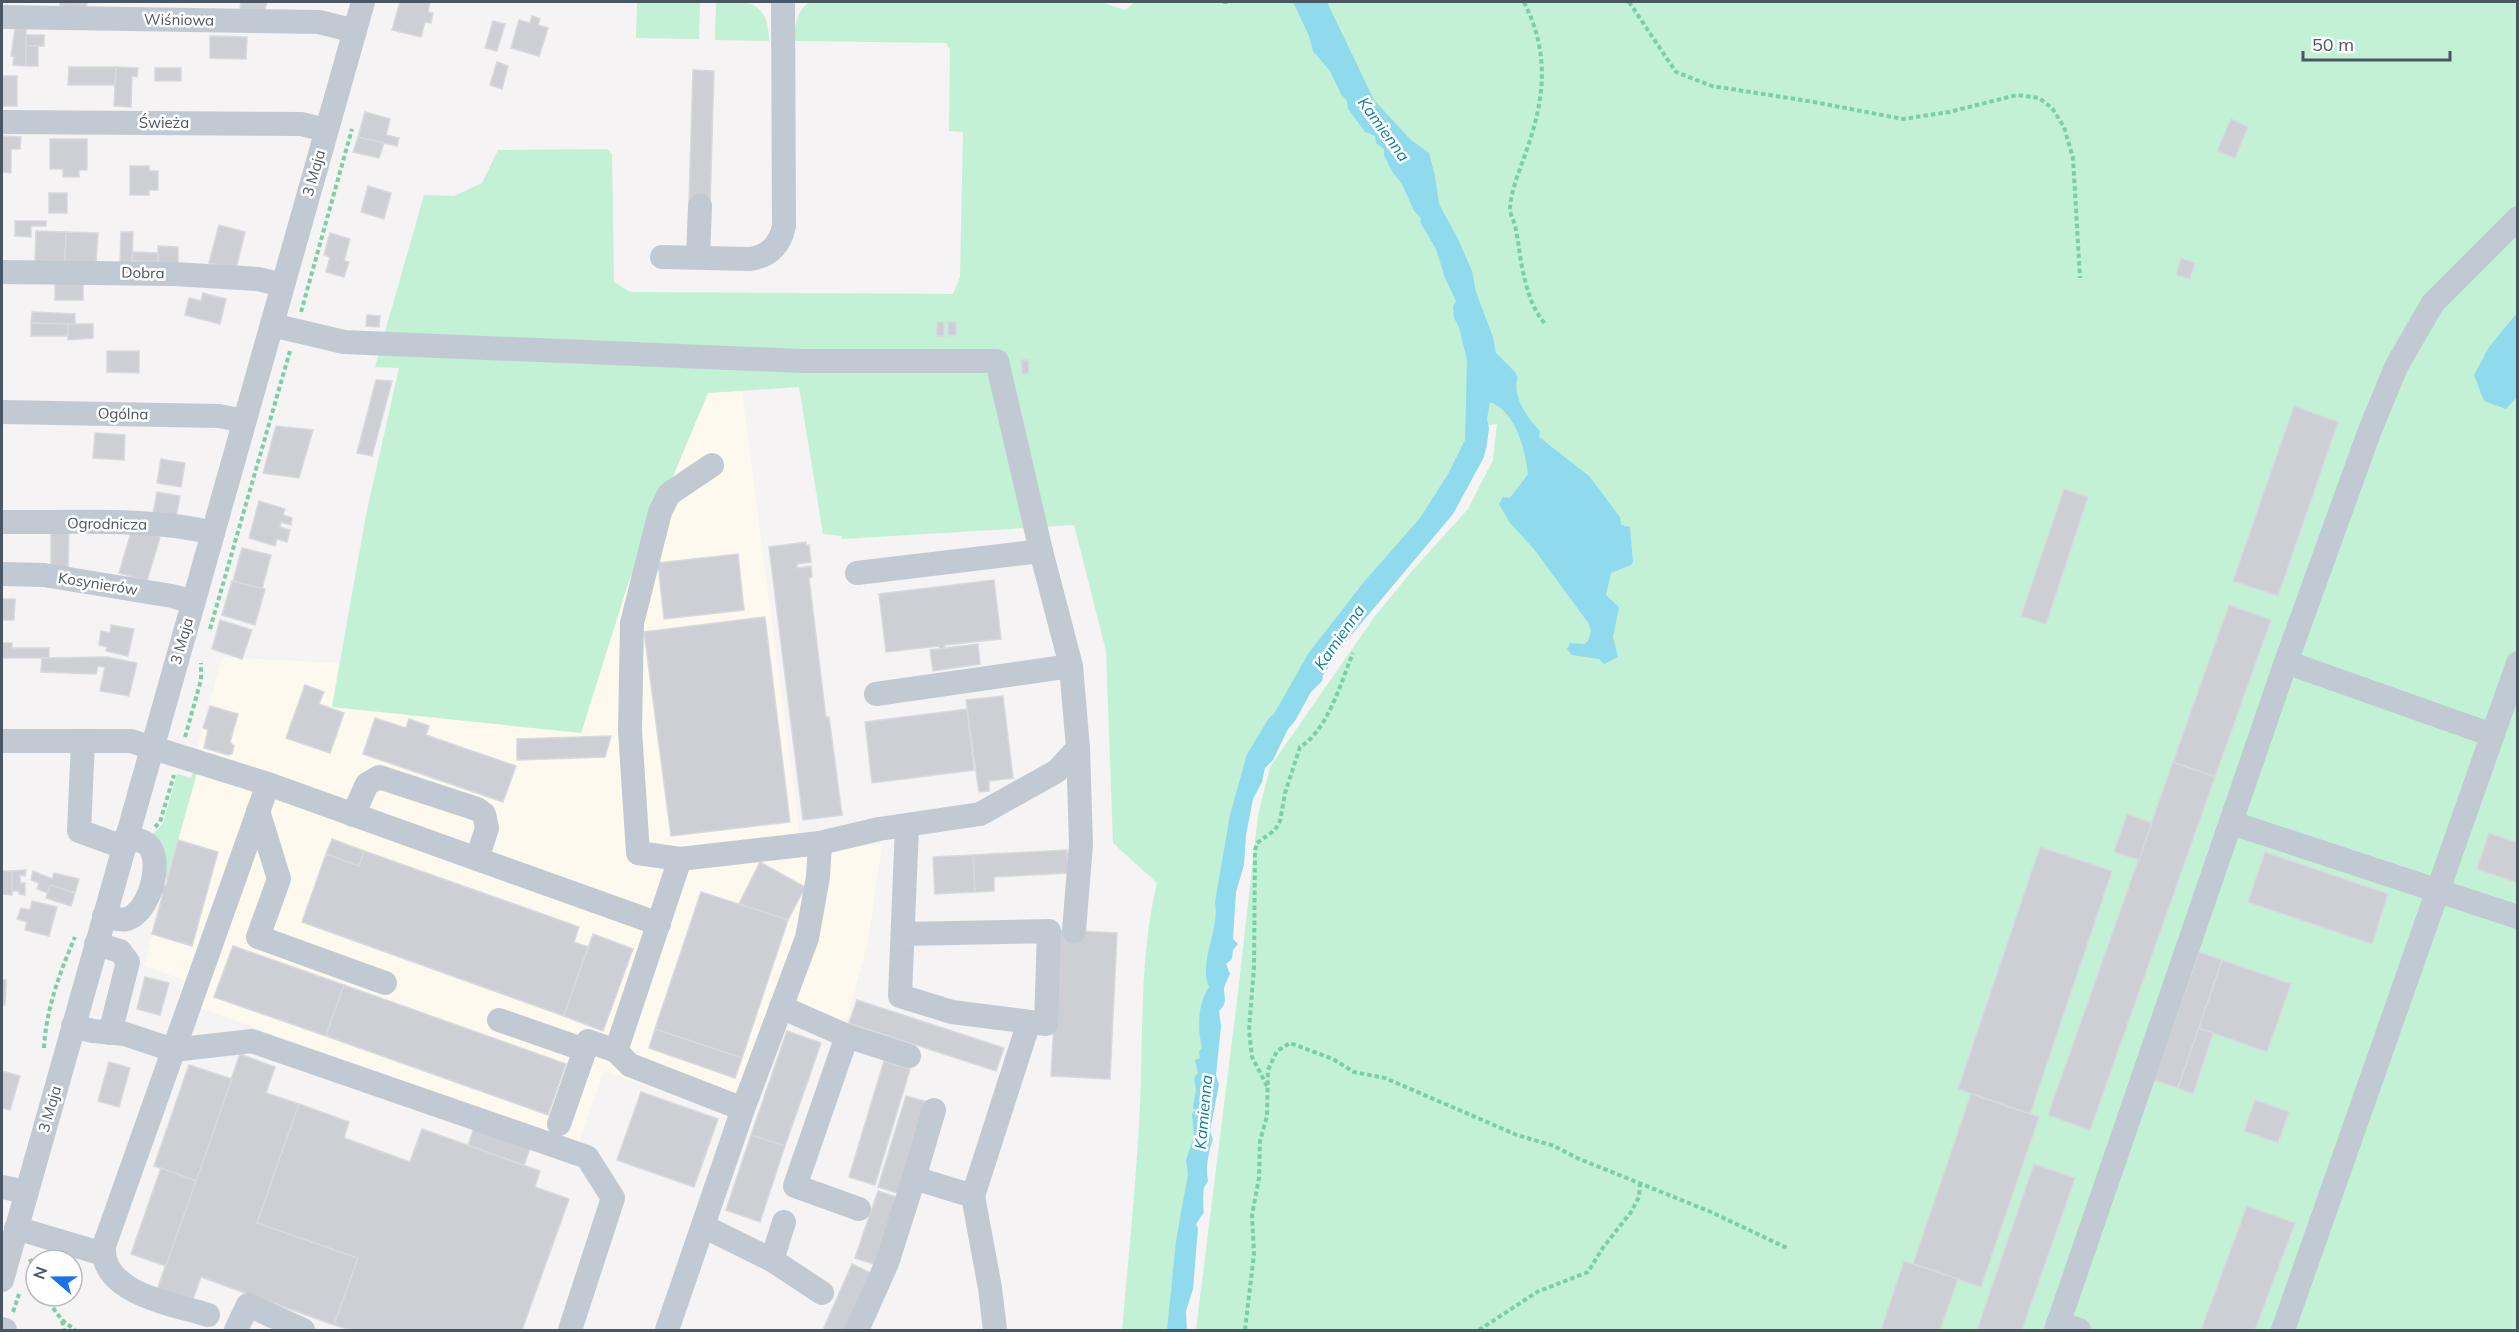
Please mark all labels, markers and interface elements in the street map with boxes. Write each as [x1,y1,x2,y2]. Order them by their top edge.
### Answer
street label: Wiśniowa [144,9,214,30]
scale bar [2303,24,2450,62]
text: 50 m [2312,33,2354,56]
water label: Kamienna [1354,93,1414,165]
street label: Świeża [139,113,189,132]
street label: 3 Maja [298,147,329,198]
street label: Dobra [121,263,165,282]
street label: Ogólna [98,404,148,423]
street label: Ogrodnicza [67,513,147,534]
street label: Kosynierów [57,568,139,599]
water label: Kamienna [1309,600,1369,673]
street label: 3 Maja [166,615,197,666]
water label: Kamienna [1190,1074,1216,1150]
street label: 3 Maja [34,1083,65,1134]
north arrow [24,1248,84,1308]
text: N [28,1264,51,1282]

